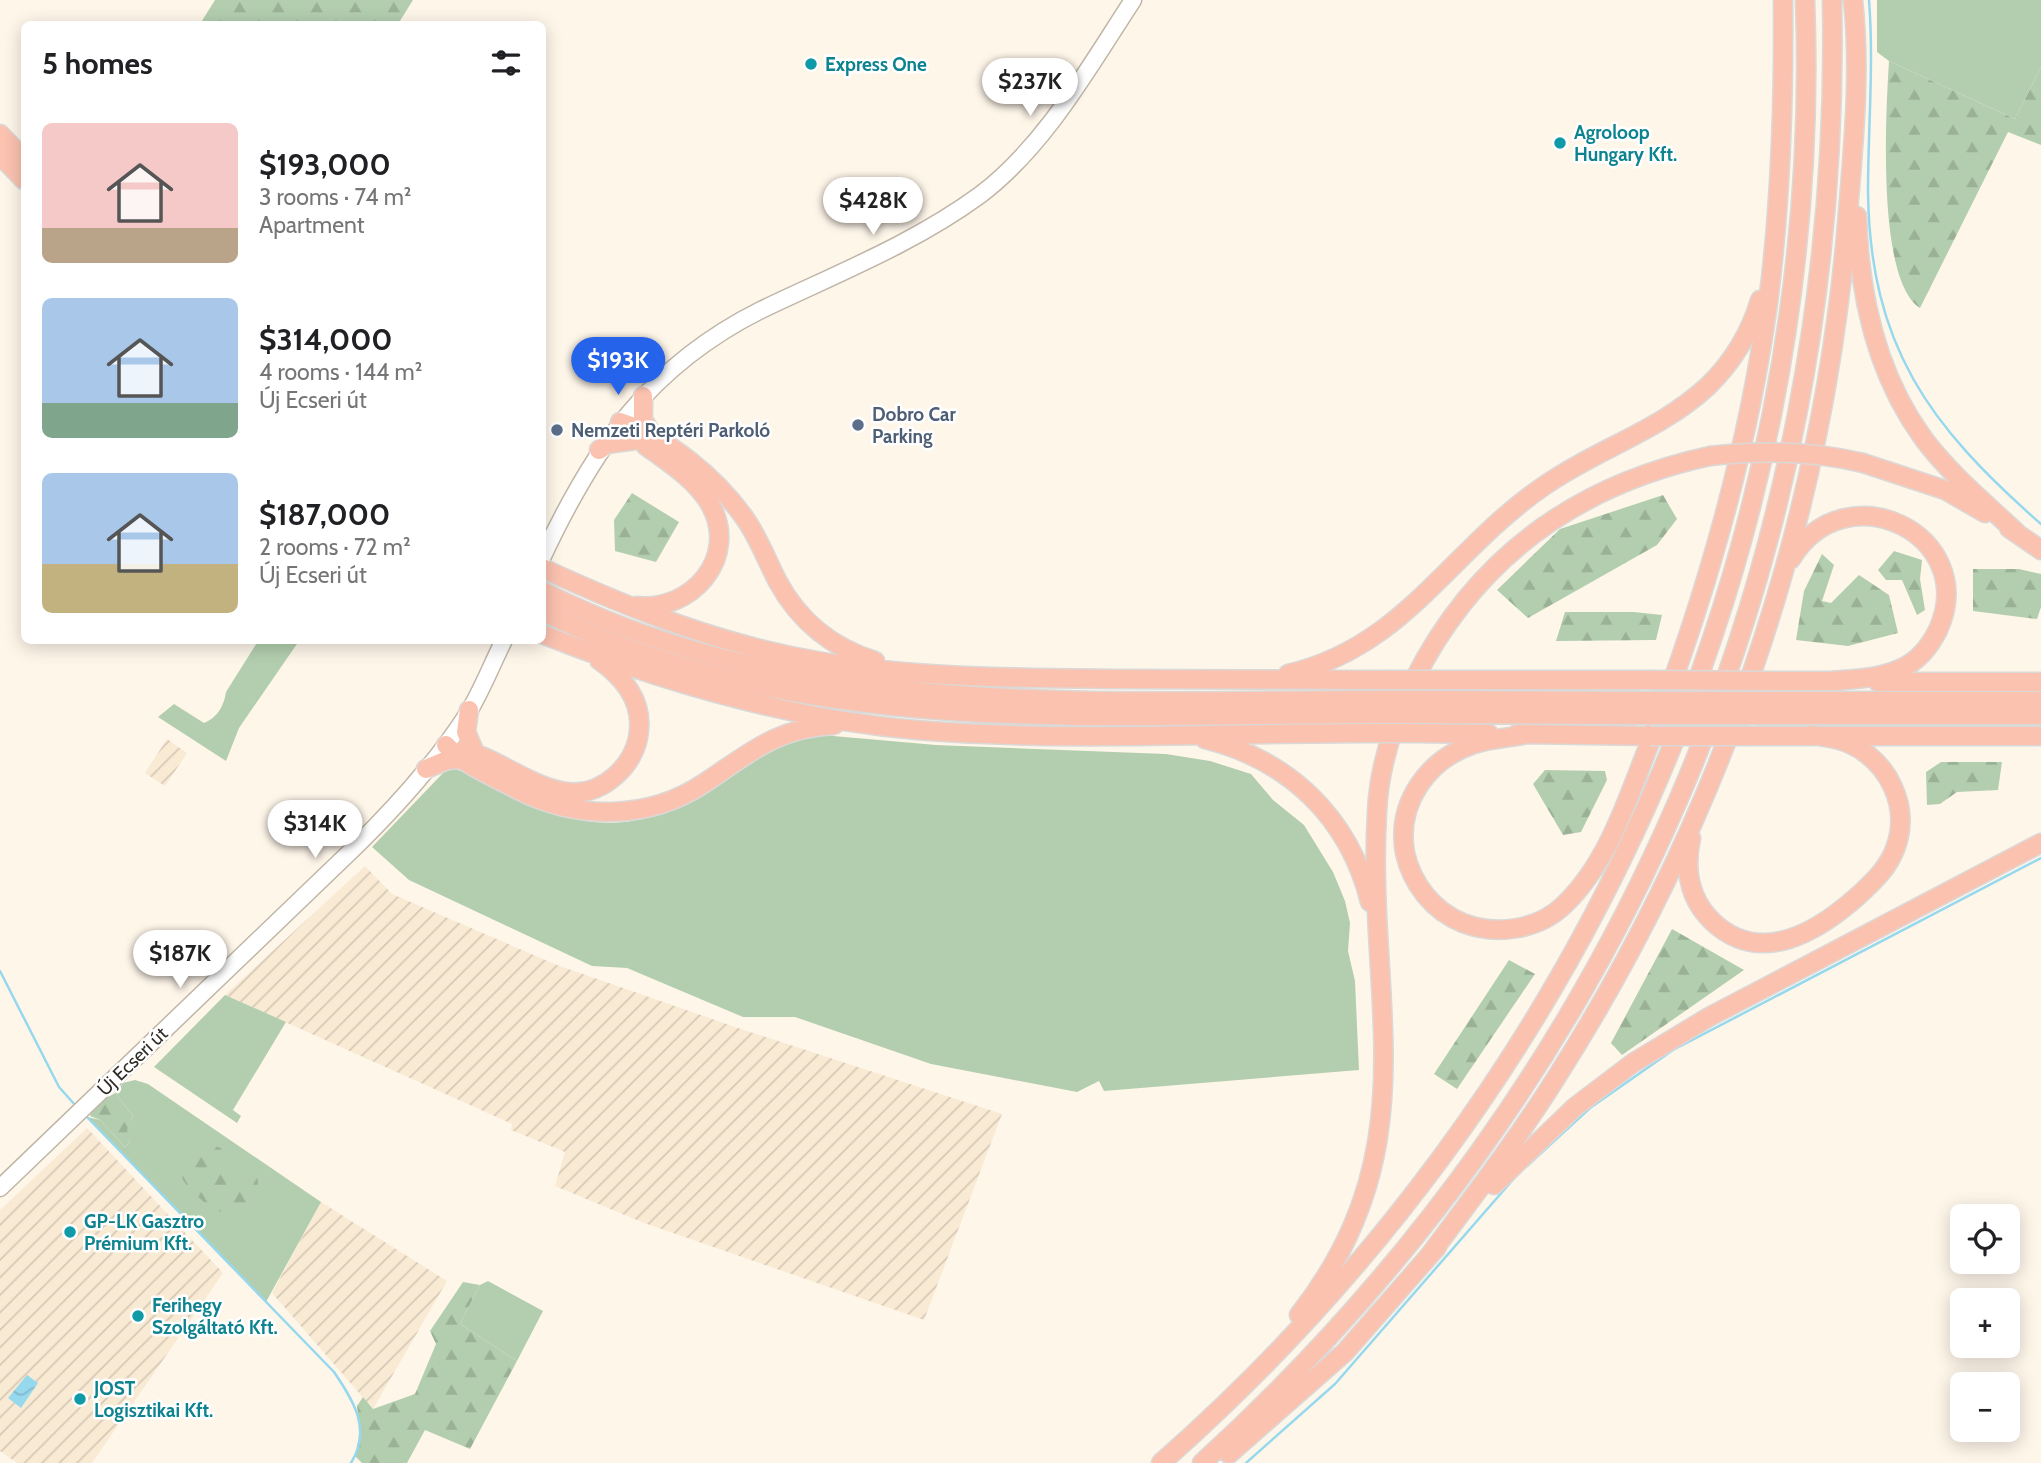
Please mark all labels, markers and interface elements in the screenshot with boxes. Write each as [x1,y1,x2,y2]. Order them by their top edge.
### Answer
icon: filters [487,44,525,82]
text: 5 homes [42,45,153,82]
place label: Express One [825,53,927,76]
marker: Express One [803,56,819,72]
pin: $237K [981,58,1079,118]
text: $237K [998,67,1062,95]
place label: Agroloop Hungary Kft. [1574,121,1677,166]
marker: Agroloop Hungary Kft. [1552,135,1568,151]
text: $193,000 [259,146,391,183]
icon: home [98,151,182,235]
pin: $428K [824,177,922,237]
text: 3 rooms · 74 m² [259,183,411,211]
text: $428K [839,186,907,214]
text: Apartment [259,211,364,239]
text: $314,000 [259,321,393,358]
icon: home [98,326,182,410]
pin: $193K [569,338,667,397]
text: $193K [587,346,649,374]
text: 4 rooms · 144 m² [259,358,422,386]
text: Új Ecseri út [259,386,367,414]
place label: Dobro Car Parking [872,403,956,448]
marker: Dobro Car Parking [850,417,866,433]
place label: Nemzeti Reptéri Parkoló [571,419,770,442]
marker: Nemzeti Reptéri Parkoló [549,422,565,438]
text: $187,000 [259,496,390,533]
icon: home [98,501,182,585]
text: 2 rooms · 72 m² [259,533,411,561]
text: Új Ecseri út [259,561,367,589]
pin: $314K [266,800,364,860]
text: $314K [284,809,346,837]
pin: $187K [131,930,229,990]
text: $187K [149,939,211,967]
street label: Új Ecseri út [92,1021,173,1101]
map controls [1950,1204,2020,1442]
button: locate [1950,1204,2020,1274]
place label: GP-LK Gasztro Prémium Kft. [84,1210,204,1255]
marker: GP-LK Gasztro Prémium Kft. [62,1224,78,1240]
button: + [1950,1288,2020,1358]
place label: Ferihegy Szolgáltató Kft. [152,1294,278,1339]
marker: Ferihegy Szolgáltató Kft. [130,1308,146,1324]
button: − [1950,1372,2020,1442]
place label: JOST Logisztikai Kft. [93,1377,213,1422]
marker: JOST Logisztikai Kft. [72,1391,88,1407]

